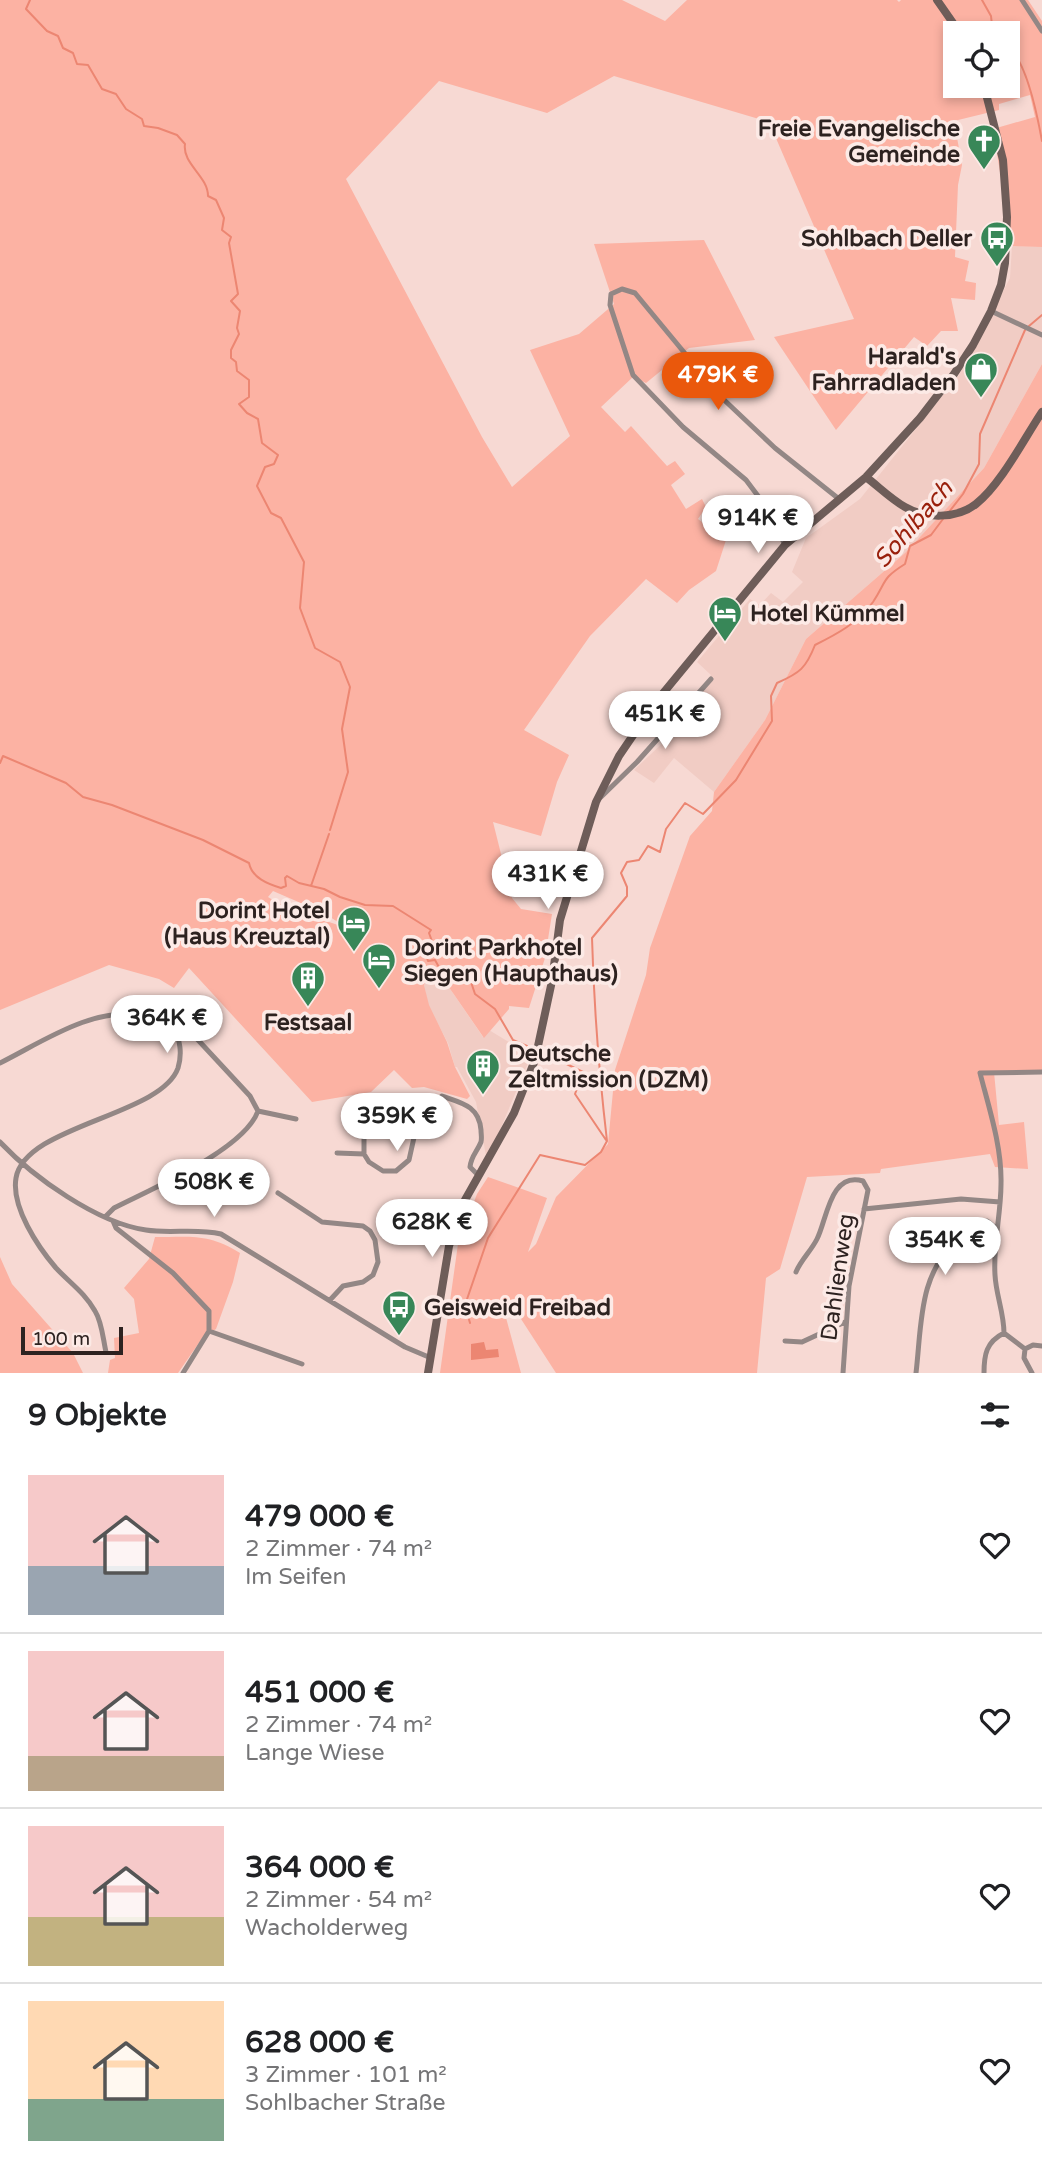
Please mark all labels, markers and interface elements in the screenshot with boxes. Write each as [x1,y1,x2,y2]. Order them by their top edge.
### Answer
map controls [943,21,1020,98]
button: locate [943,21,1020,98]
place label: Freie Evangelische Gemeinde [758,115,960,169]
church icon: Freie Evangelische Gemeinde [965,122,1003,171]
bus stop icon: Sohlbach Deller [978,219,1016,268]
place label: Sohlbach Deller [801,225,973,253]
place label: Harald's Fahrradladen [812,343,956,397]
shop icon: Harald's Fahrradladen [962,350,1000,399]
pin: 479K € [661,352,775,412]
text: 479K € [678,361,758,389]
water label: Sohlbach [868,474,960,574]
pin: 914K € [701,496,815,555]
text: 914K € [718,504,798,532]
hotel icon: Hotel Kümmel [706,594,744,643]
place label: Hotel Kümmel [750,600,905,628]
pin: 451K € [608,692,722,751]
text: 451K € [625,700,705,728]
pin: 431K € [491,852,605,911]
text: 431K € [508,860,588,888]
place label: Dorint Hotel (Haus Kreuztal) [164,897,330,951]
hotel icon: Dorint Hotel (Haus Kreuztal) [335,904,373,953]
place label: Dorint Parkhotel Siegen (Haupthaus) [404,934,618,988]
hotel icon: Dorint Parkhotel Siegen (Haupthaus) [360,941,398,990]
building icon: Festsaal [289,959,327,1008]
pin: 364K € [110,996,224,1055]
text: 364K € [127,1004,207,1032]
place label: Festsaal [264,1009,352,1037]
place label: Deutsche Zeltmission (DZM) [508,1040,708,1094]
building icon: Deutsche Zeltmission (DZM) [464,1047,502,1096]
pin: 359K € [340,1094,454,1153]
text: 359K € [357,1102,437,1130]
pin: 508K € [157,1160,271,1219]
text: 508K € [174,1168,254,1196]
pin: 628K € [375,1200,489,1259]
text: 628K € [392,1208,472,1236]
street label: Dahlienweg [815,1212,861,1342]
pin: 354K € [888,1218,1002,1277]
text: 354K € [905,1226,985,1254]
bus stop icon: Geisweid Freibad [380,1288,418,1337]
place label: Geisweid Freibad [424,1294,611,1322]
scale bar [21,1324,122,1356]
text: 100 m [32,1328,90,1350]
icon: filters [976,1396,1014,1434]
text: 9 Objekte [28,1397,167,1434]
text: 479 000 € [245,1498,394,1535]
icon: home [84,1503,168,1587]
icon: heart [976,1526,1014,1564]
text: 2 Zimmer · 74 m² [245,1535,432,1563]
text: Im Seifen [245,1563,346,1591]
text: 451 000 € [245,1674,394,1711]
icon: home [84,1679,168,1763]
icon: heart [976,1702,1014,1740]
text: 2 Zimmer · 74 m² [245,1711,432,1739]
text: Lange Wiese [245,1739,385,1767]
text: 364 000 € [245,1849,394,1886]
icon: home [84,1854,168,1938]
icon: heart [976,1877,1014,1915]
text: 2 Zimmer · 54 m² [245,1886,432,1914]
text: Wacholderweg [245,1914,408,1942]
text: 628 000 € [245,2024,394,2061]
icon: home [84,2029,168,2113]
icon: heart [976,2052,1014,2090]
text: 3 Zimmer · 101 m² [245,2061,447,2089]
text: Sohlbacher Straße [245,2089,446,2117]

